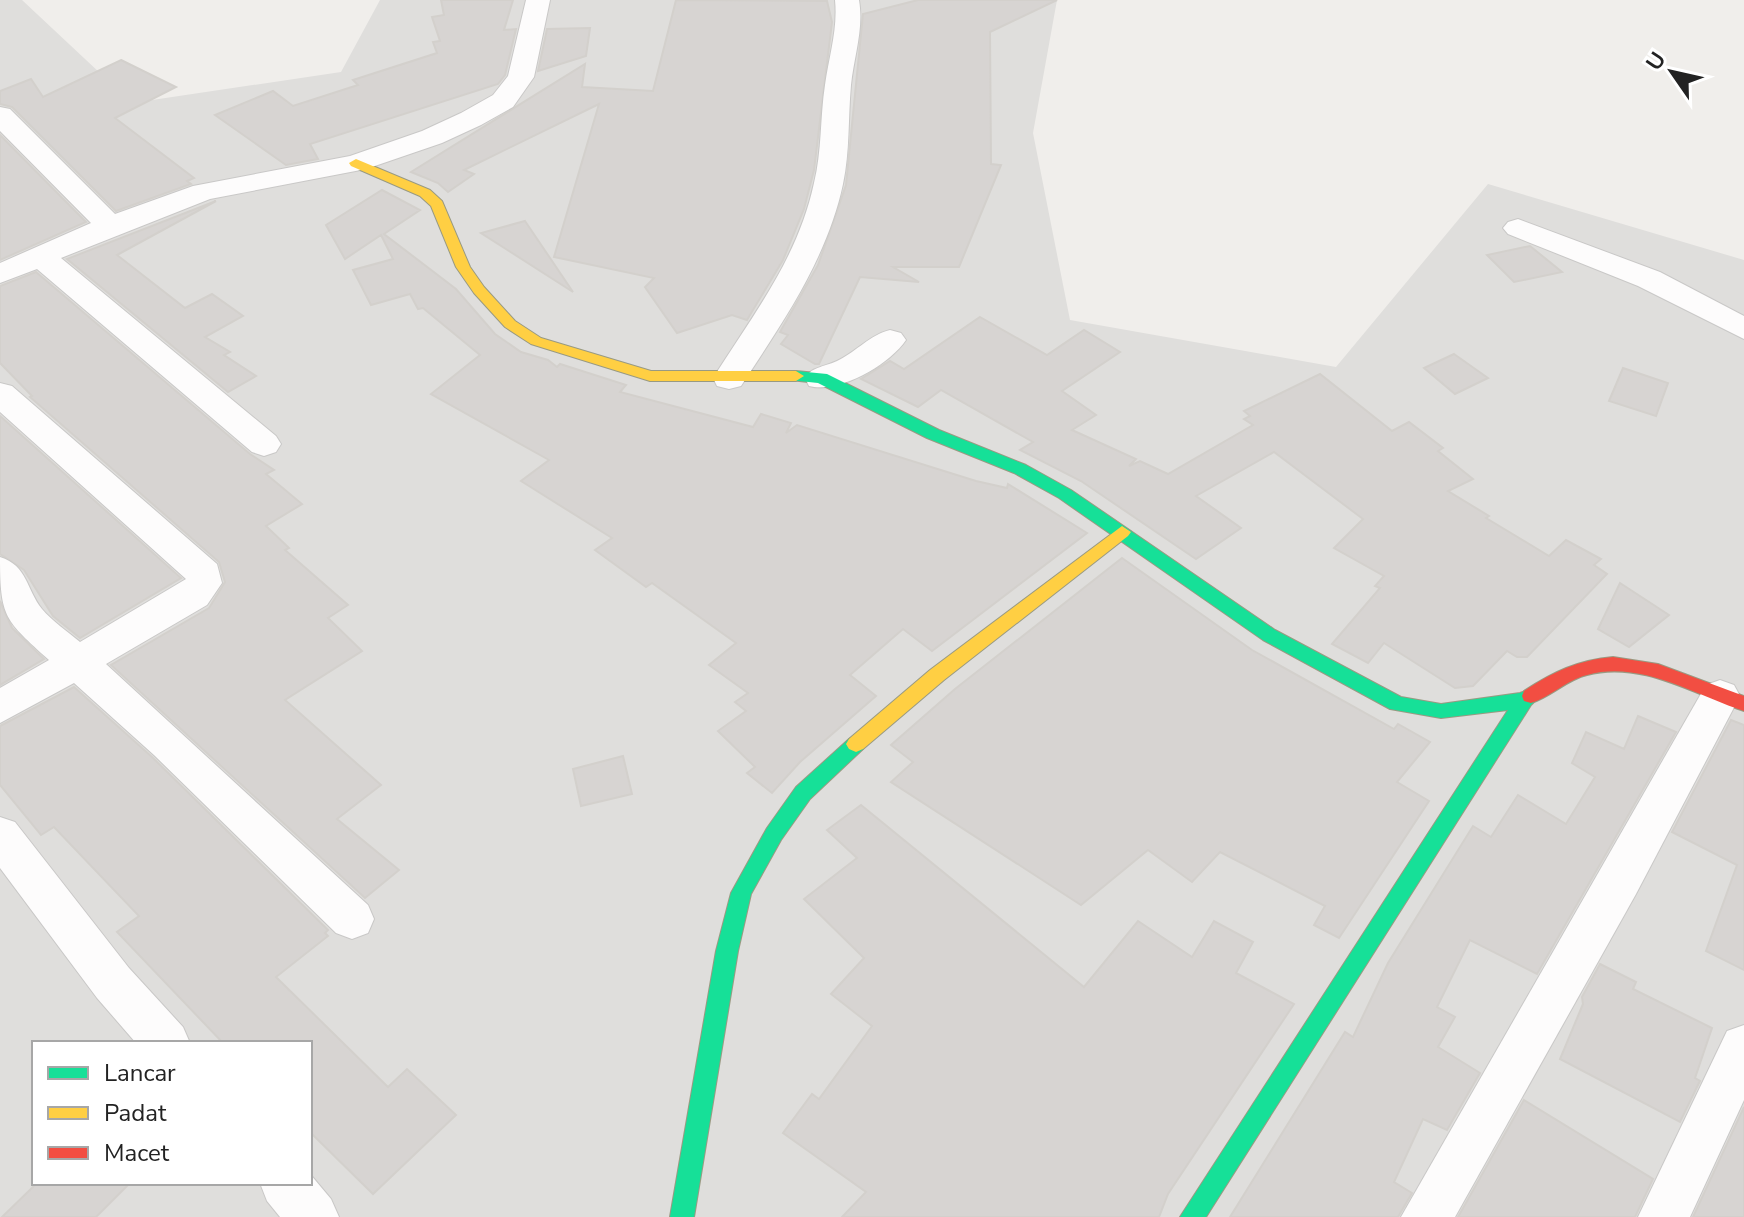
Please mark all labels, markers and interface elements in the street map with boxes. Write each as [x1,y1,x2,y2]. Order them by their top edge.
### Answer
north arrow [1632,32,1712,112]
text: U [1639,46,1673,76]
legend [32,1041,312,1185]
text: Lancar [104,1057,176,1089]
text: Padat [104,1097,167,1129]
text: Macet [104,1137,170,1169]

